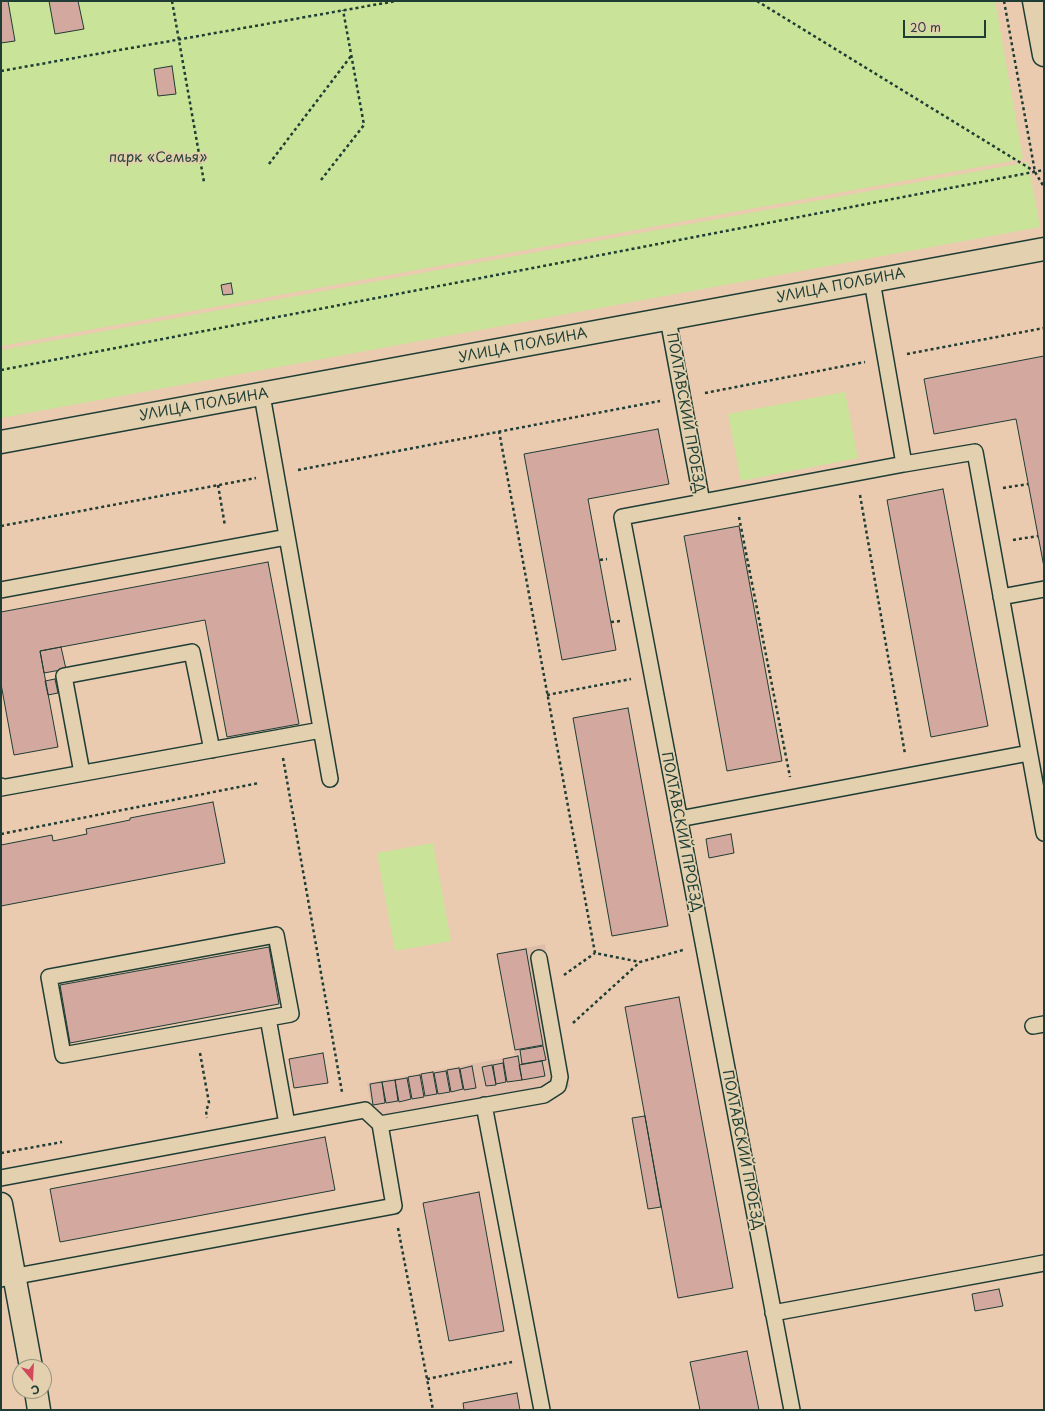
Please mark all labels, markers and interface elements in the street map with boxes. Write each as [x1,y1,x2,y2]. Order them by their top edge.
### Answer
scale bar [905,12,988,38]
text: 20 m [910,18,941,36]
park label: парк «Семья» [109,150,207,166]
street label: УЛИЦА ПОЛБИНА [775,265,907,307]
street label: УЛИЦА ПОЛБИНА [457,325,589,367]
street label: ПОЛТАВСКИЙ ПРОЕЗД [663,332,707,494]
street label: УЛИЦА ПОЛБИНА [138,385,270,425]
street label: ПОЛТАВСКИЙ ПРОЕЗД [657,751,705,913]
street label: ПОЛТАВСКИЙ ПРОЕЗД [718,1069,766,1231]
north arrow [12,1359,52,1399]
text: С [29,1381,42,1399]

